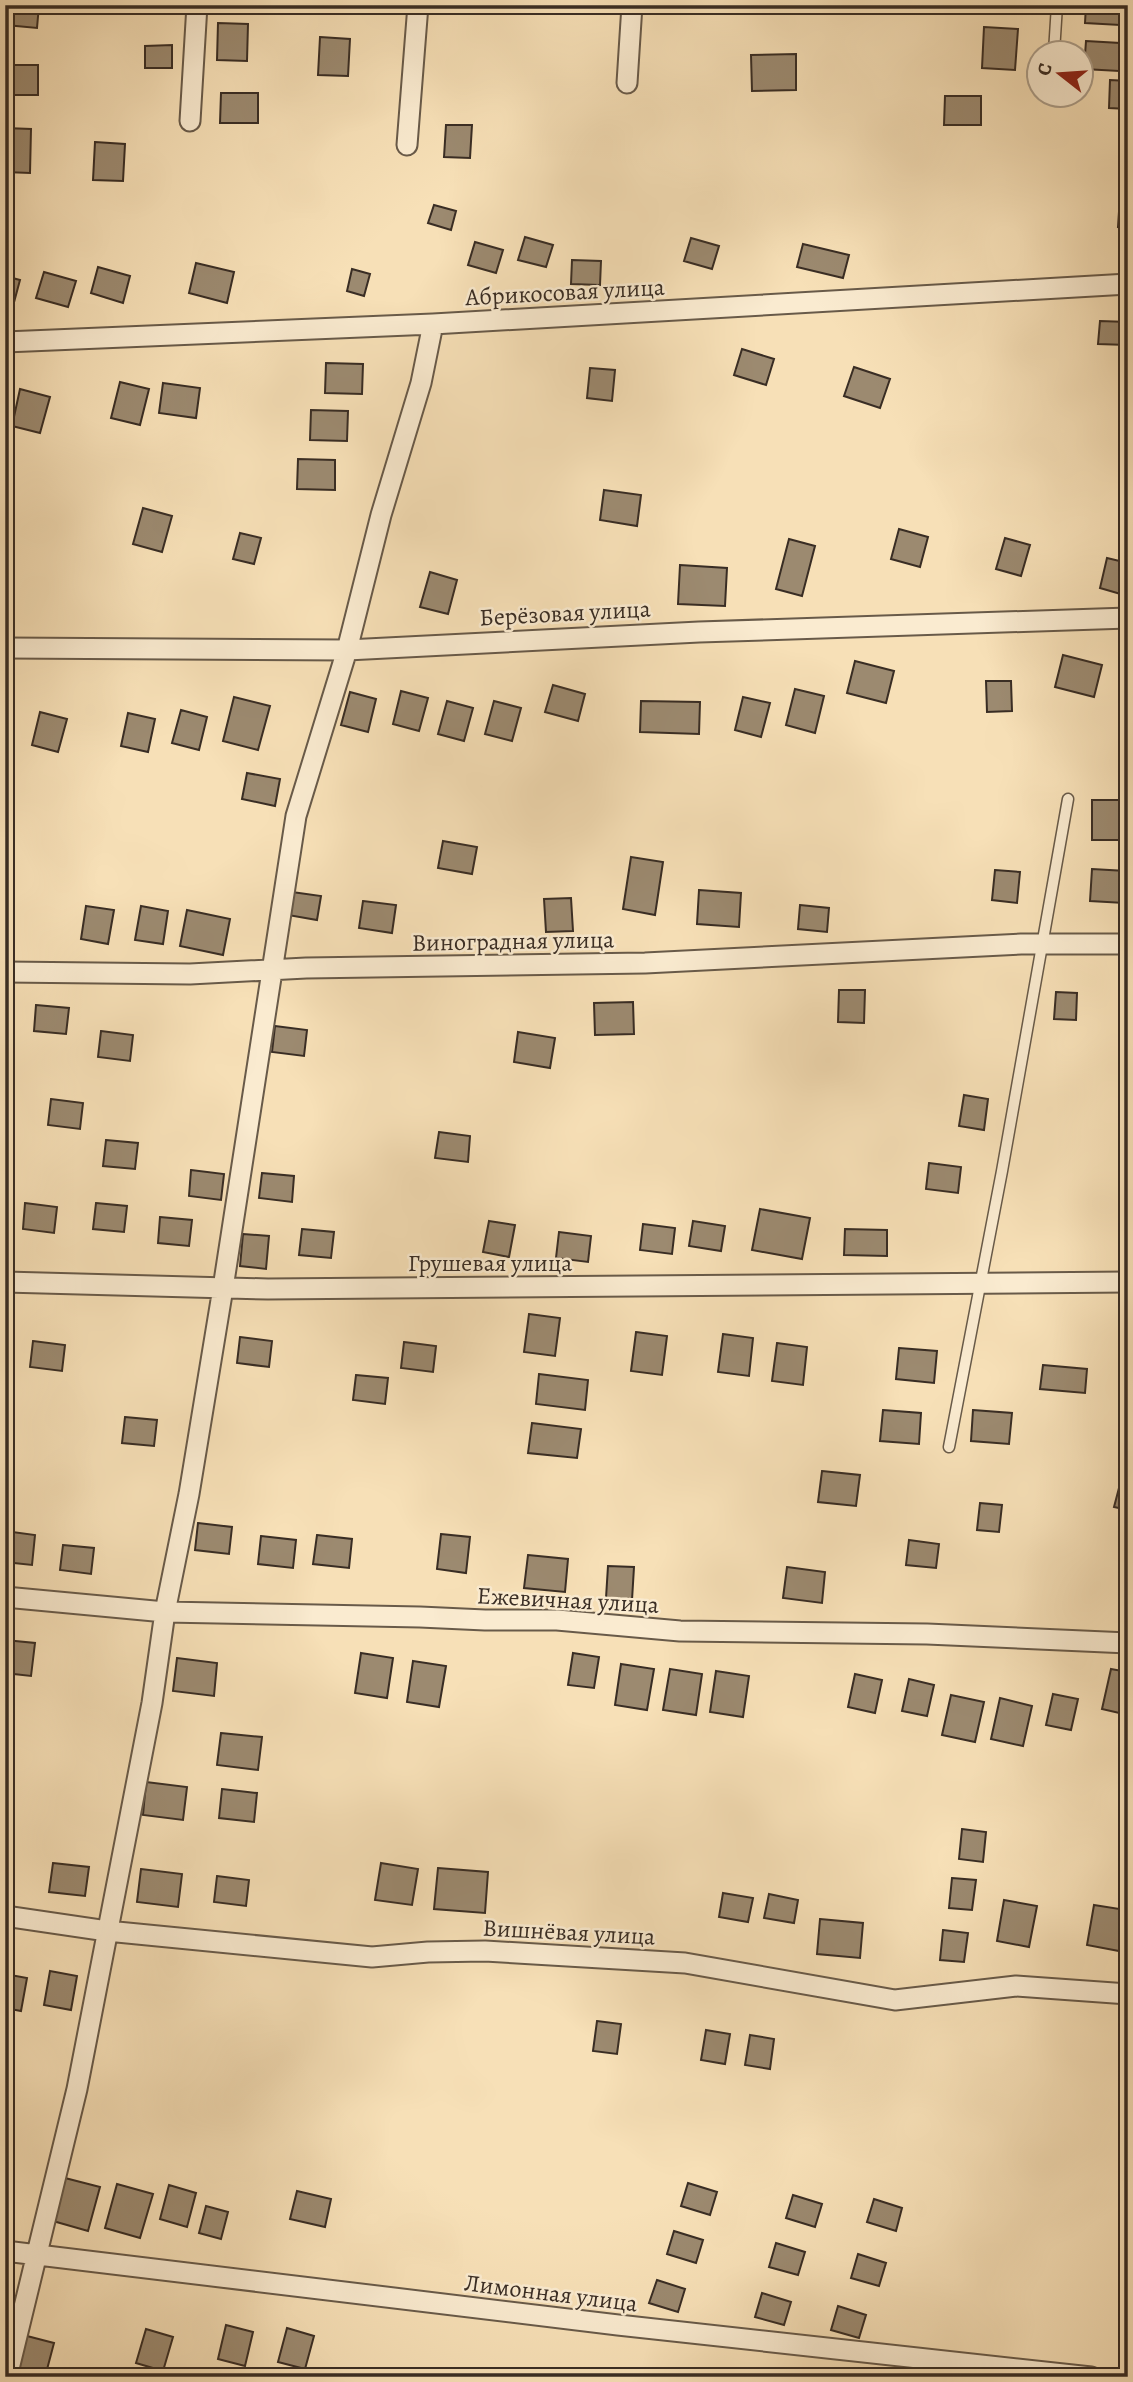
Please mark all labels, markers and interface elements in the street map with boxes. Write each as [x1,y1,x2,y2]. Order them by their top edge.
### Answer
north arrow [1024,38,1094,108]
text: С [1031,60,1059,79]
street label: Абрикосовая улица [464,271,665,313]
street label: Берёзовая улица [479,593,651,633]
street label: Виноградная улица [412,923,614,959]
street label: Грушевая улица [408,1247,572,1279]
street label: Ежевичная улица [476,1579,660,1621]
street label: Вишнёвая улица [482,1912,656,1952]
street label: Лимонная улица [463,2266,639,2320]

